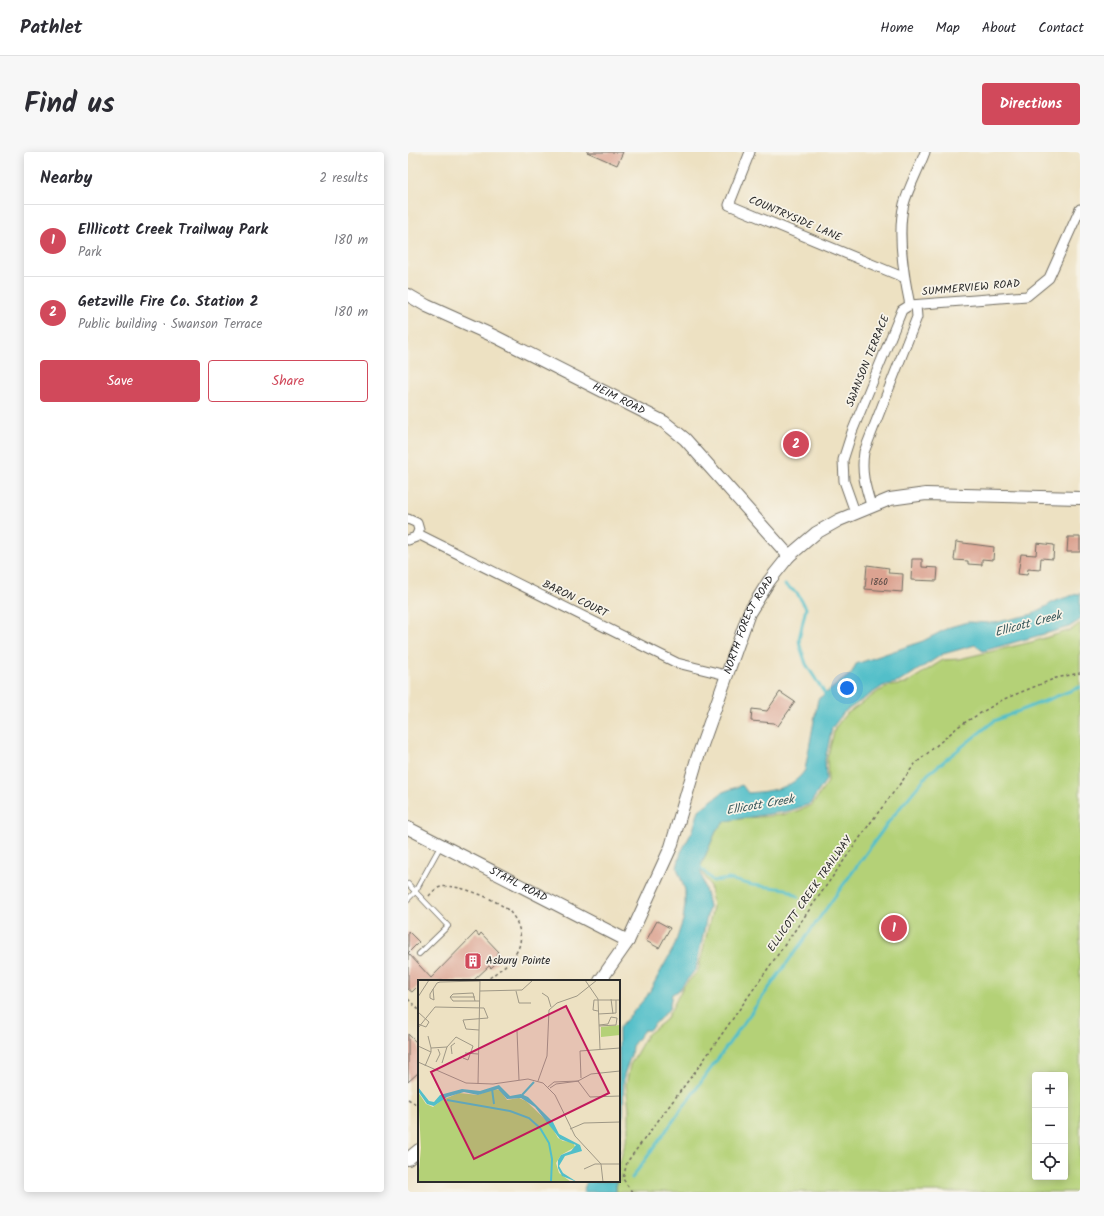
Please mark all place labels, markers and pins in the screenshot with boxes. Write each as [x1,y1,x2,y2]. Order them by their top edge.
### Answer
pin: 2 [783,429,809,459]
pin: 1 [881,913,907,943]
building icon: Asbury Pointe [463,951,483,971]
place label: Asbury Pointe [486,952,550,970]

